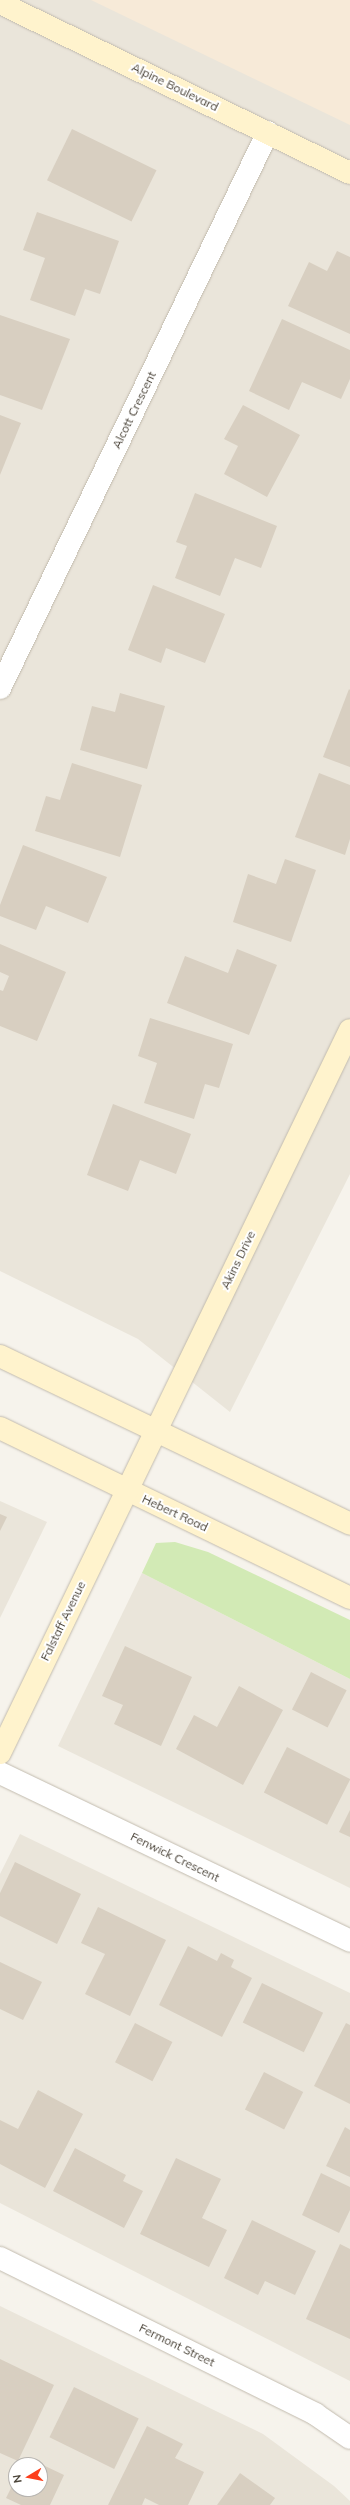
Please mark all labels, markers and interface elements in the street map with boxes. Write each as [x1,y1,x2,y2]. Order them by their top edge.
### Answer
street label: Alpine Boulevard [129,60,221,114]
street label: Alcott Crescent [109,369,159,451]
street label: Akins Drive [218,1229,258,1291]
street label: Hebert Road [140,1491,210,1535]
street label: Falstaff Avenue [38,1579,88,1663]
street label: Fenwick Crescent [128,1829,222,1885]
street label: Fermont Street [137,2320,217,2370]
north arrow [8,2457,48,2497]
text: N [10,2474,25,2484]

